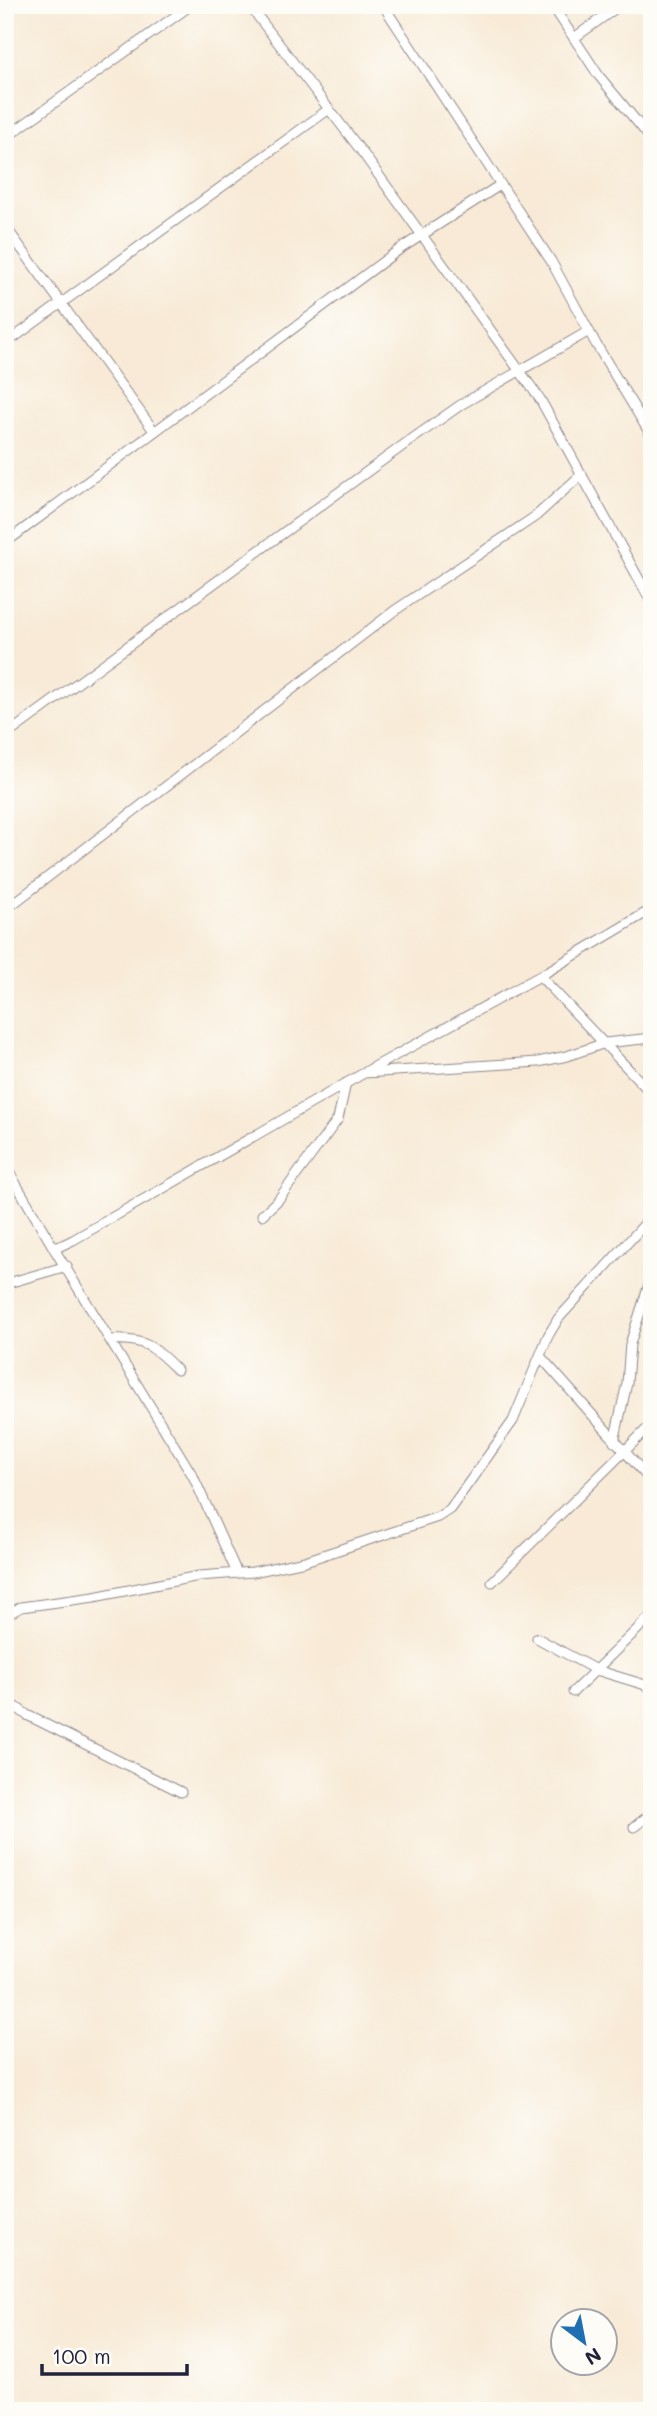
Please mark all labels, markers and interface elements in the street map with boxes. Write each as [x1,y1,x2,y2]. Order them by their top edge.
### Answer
north arrow [548,2308,618,2378]
scale bar [42,2332,187,2376]
text: 100 m [52,2342,111,2369]
text: N [581,2342,606,2371]

